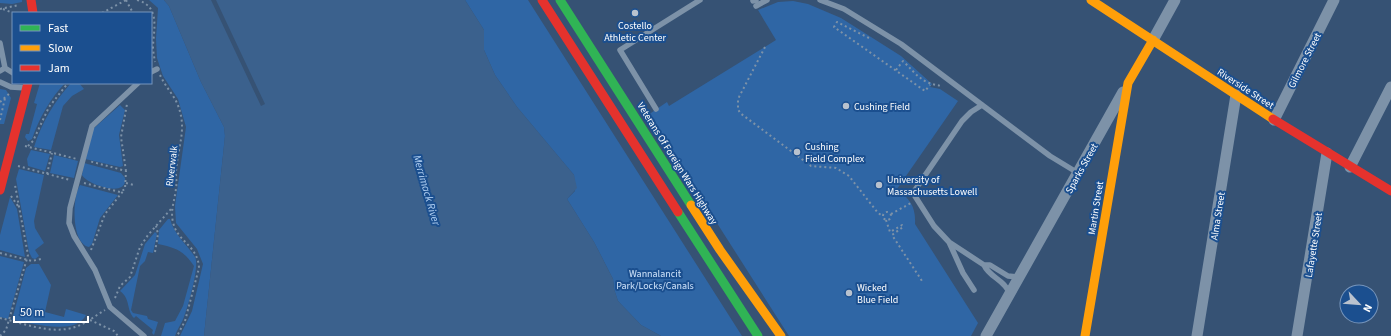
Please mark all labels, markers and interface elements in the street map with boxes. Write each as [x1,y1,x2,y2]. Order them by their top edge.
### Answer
marker: Costello Athletic Center [630,8,640,18]
legend [12,12,152,84]
place label: Costello Athletic Center [604,19,666,45]
text: Fast [48,20,68,37]
street label: Gilmore Street [1285,30,1325,90]
text: Slow [48,40,73,57]
text: Jam [48,60,70,77]
street label: Riverside Street [1214,65,1277,113]
street label: Veterans Of Foreign Wars Highway [634,100,721,228]
place label: Cushing Field [854,100,910,114]
marker: Cushing Field [841,101,851,111]
place label: Cushing Field Complex [805,140,865,166]
street label: Sparks Street [1062,140,1102,196]
street label: Riverwalk [163,145,181,187]
marker: Cushing Field Complex [792,147,802,157]
water label: Merrimack River [409,153,444,228]
place label: University of Massachusetts Lowell [887,173,978,199]
marker: University of Massachusetts Lowell [874,180,884,190]
street label: Martin Street [1085,180,1107,236]
street label: Alma Street [1207,191,1229,241]
street label: Lafayette Street [1302,211,1326,279]
park label: Wannalancit Park/Locks/Canals [616,267,694,293]
place label: Wicked Blue Field [857,281,898,307]
north arrow [1339,284,1379,324]
marker: Wicked Blue Field [844,288,854,298]
scale bar [14,298,88,324]
text: N [1359,302,1376,315]
text: 50 m [20,304,44,321]

